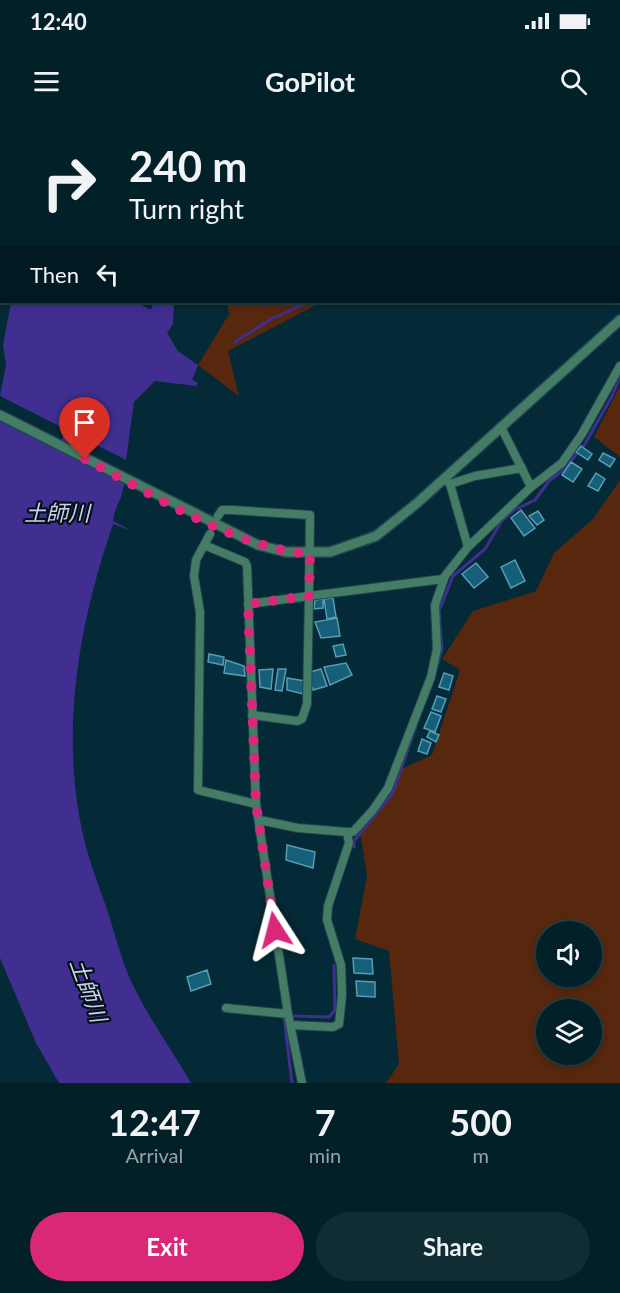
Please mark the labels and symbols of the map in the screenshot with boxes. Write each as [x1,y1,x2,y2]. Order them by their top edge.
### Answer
pin [59,397,110,459]
water label: 土師川 [24,499,92,526]
position arrow [243,898,307,962]
water label: 土師川 [65,954,114,1027]

